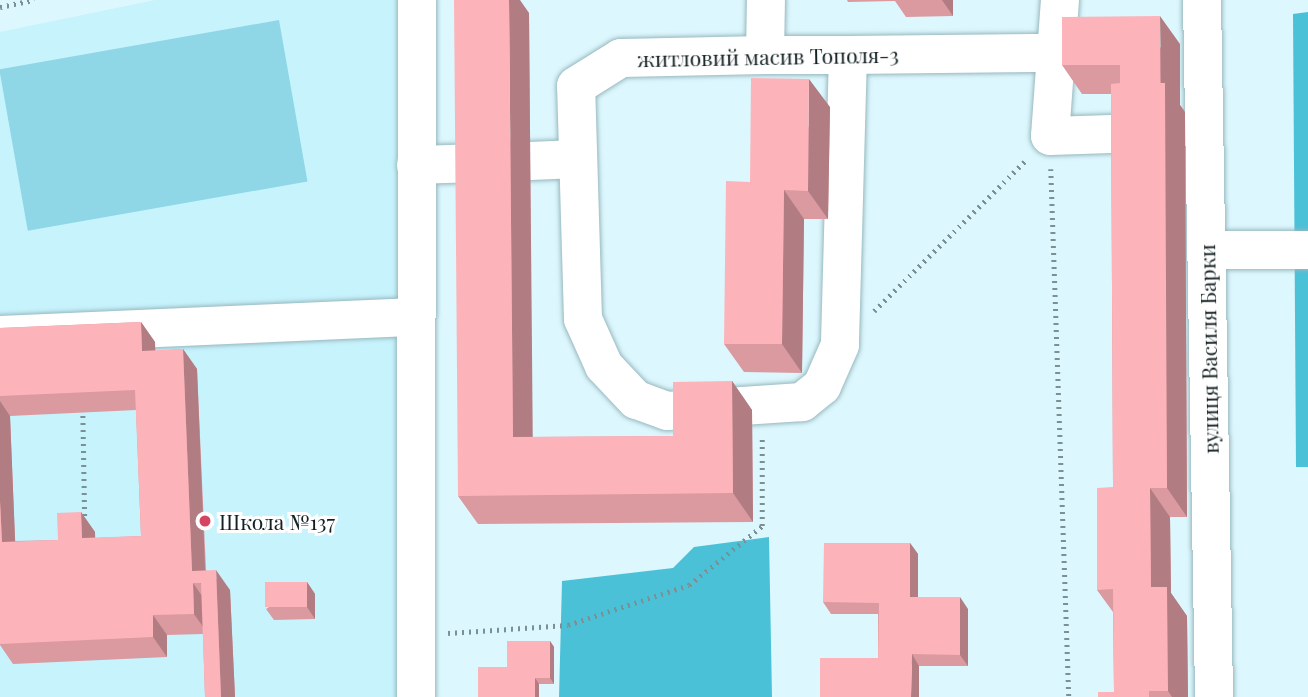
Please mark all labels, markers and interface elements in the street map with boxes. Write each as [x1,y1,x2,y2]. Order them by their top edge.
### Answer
street label: житловий масив Тополя-3 [637,41,899,71]
street label: вулиця Василя Барки [1194,244,1222,454]
place label: Школа №137 [219,508,335,534]
marker: Школа №137 [197,513,213,529]

